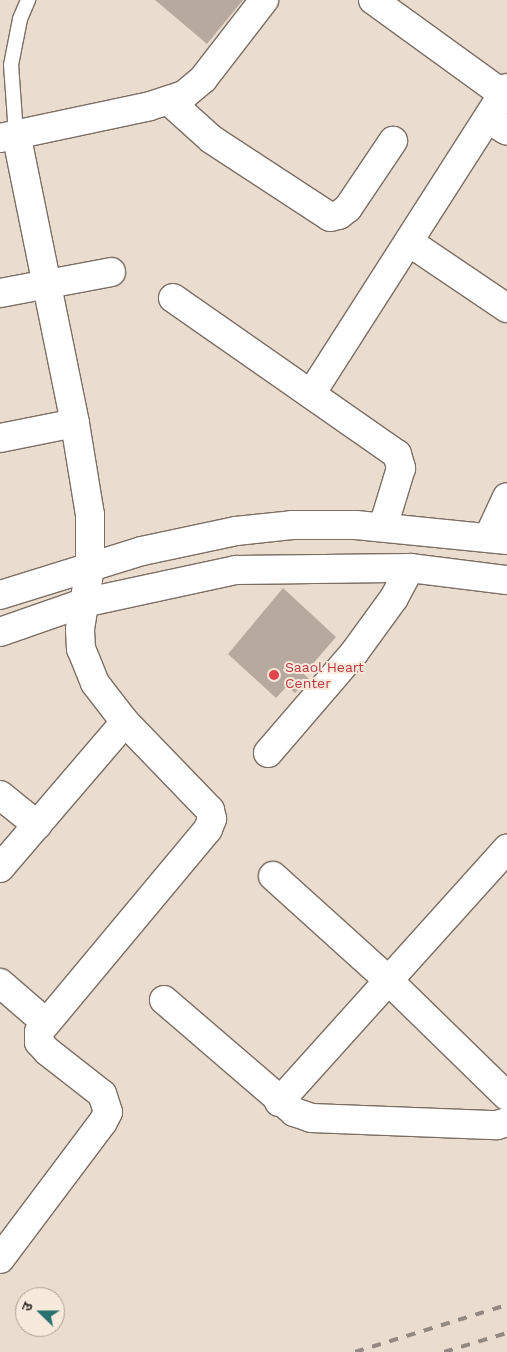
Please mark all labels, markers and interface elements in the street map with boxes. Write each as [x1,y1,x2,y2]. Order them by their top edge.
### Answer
place label: Saaol Heart Center [285,659,364,692]
marker: Saaol Heart Center [267,668,281,682]
north arrow [15,1287,65,1337]
text: उ [18,1300,36,1314]

